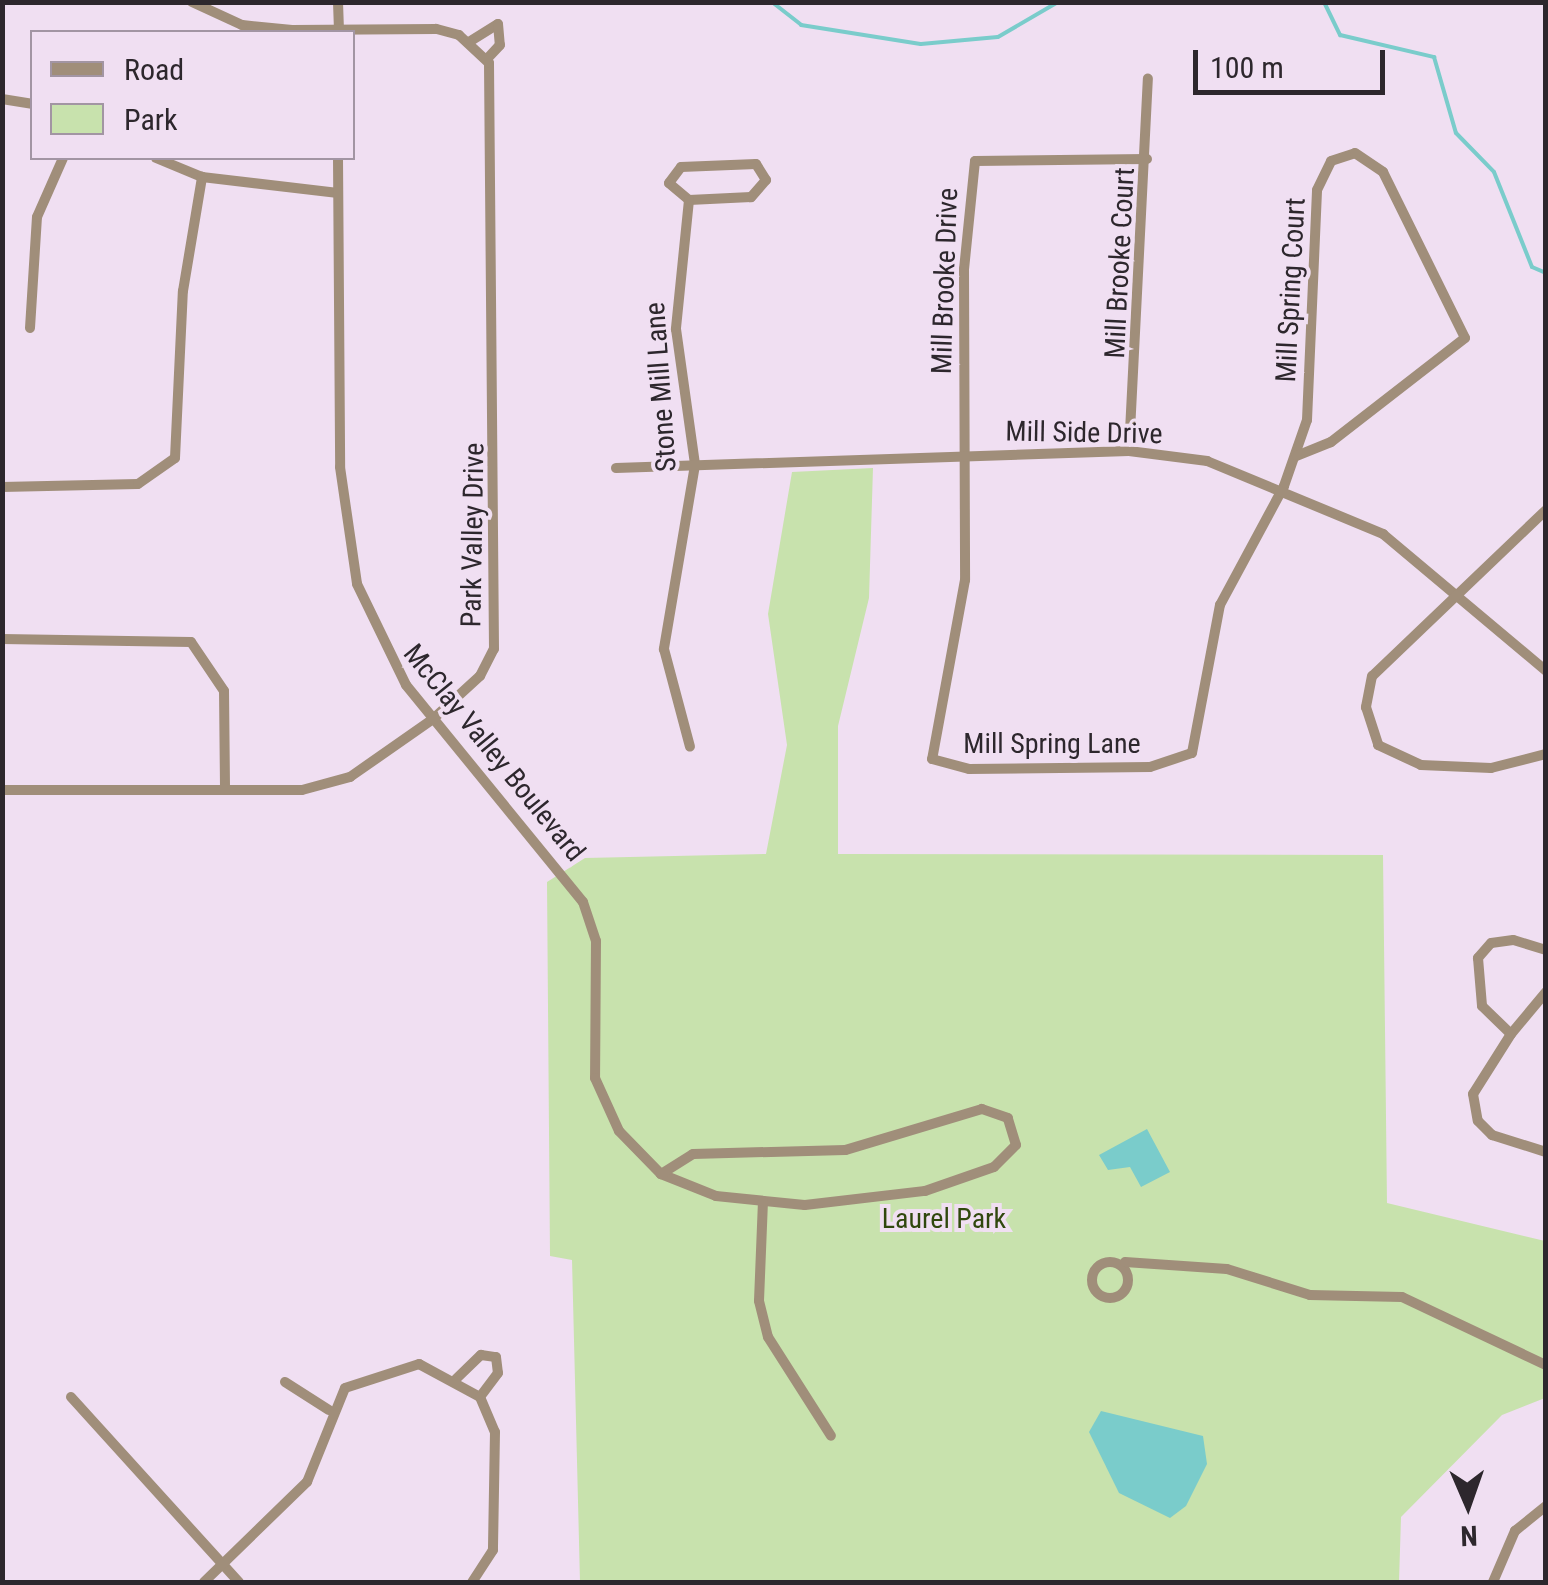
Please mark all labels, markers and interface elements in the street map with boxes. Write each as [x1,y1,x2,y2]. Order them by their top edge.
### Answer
legend [30,30,355,160]
scale bar [1198,30,1390,92]
text: 100 m [1210,50,1284,85]
text: Road [124,52,184,87]
text: Park [124,102,178,137]
street label: Mill Brooke Court [1098,167,1142,359]
street label: Mill Brooke Drive [925,187,965,375]
street label: Mill Spring Court [1269,197,1313,383]
street label: Stone Mill Lane [638,301,684,473]
street label: Mill Side Drive [1005,415,1163,451]
street label: Park Valley Drive [455,442,491,628]
street label: McClay Valley Boulevard [396,638,592,868]
street label: Mill Spring Lane [963,727,1141,761]
park label: Laurel Park [882,1202,1006,1236]
north arrow [1418,1455,1518,1555]
text: N [1460,1519,1478,1552]

